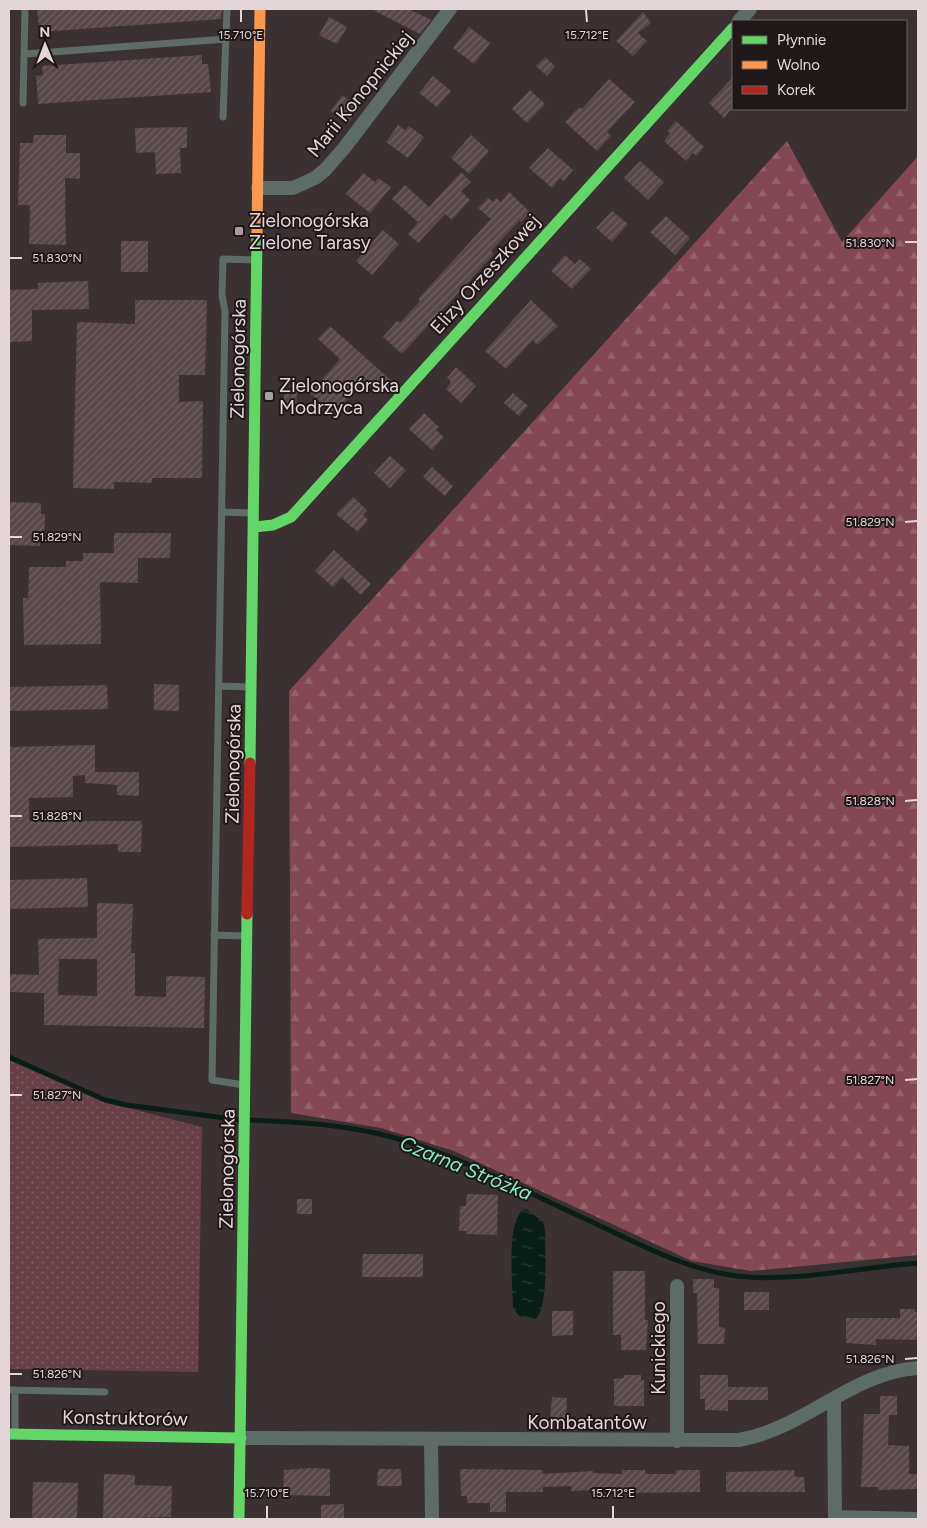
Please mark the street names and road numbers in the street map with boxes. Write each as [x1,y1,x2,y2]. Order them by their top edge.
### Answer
street label: Marii Konopnickiej [302,26,418,162]
street label: Elizy Orzeszkowej [425,210,545,338]
street label: Zielonogórska [225,299,251,419]
street label: Zielonogórska [220,704,246,824]
street label: Zielonogórska [214,1109,240,1229]
street label: Kunickiego [647,1301,670,1395]
street label: Konstruktorów [62,1405,188,1431]
street label: Kombatantów [527,1411,647,1434]

